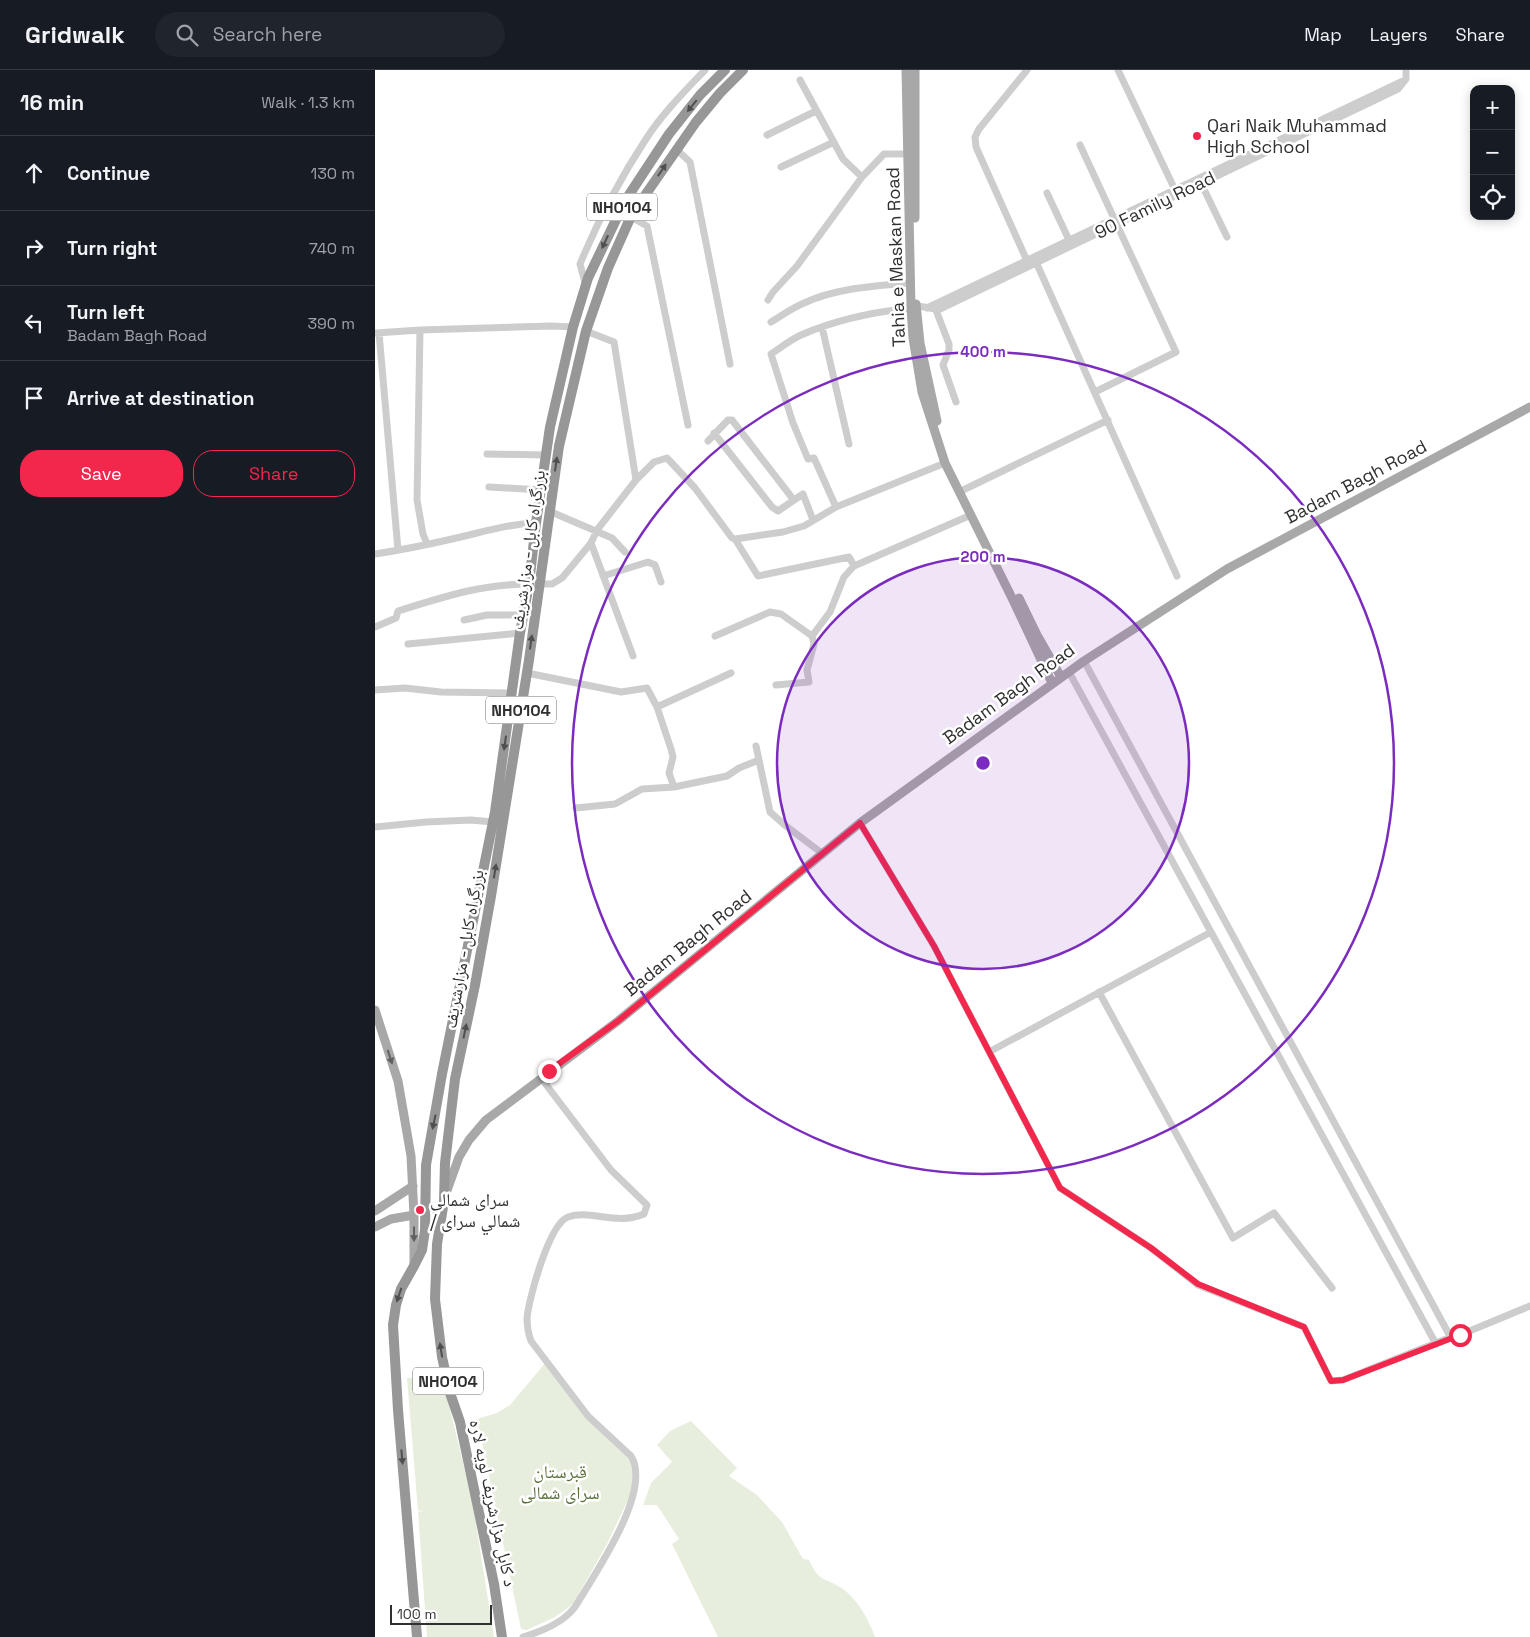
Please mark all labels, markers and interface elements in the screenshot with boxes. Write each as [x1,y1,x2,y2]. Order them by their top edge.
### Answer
search box [155,12,505,57]
text: Gridwalk [25,19,125,50]
icon: search [173,21,201,49]
text: Search here [213,22,322,47]
text: Map [1304,23,1342,46]
text: Layers [1370,23,1427,46]
text: Share [1455,23,1505,46]
map controls [1470,85,1515,220]
button: + [1470,85,1515,130]
text: 16 min [20,89,84,116]
text: Walk · 1.3 km [261,92,355,113]
one-way arrow [686,99,697,112]
place label: Qari Naik Muhammad High School [1207,114,1387,158]
marker: Qari Naik Muhammad High School [1191,130,1203,142]
button: − [1470,130,1515,175]
icon: ahead [20,159,48,187]
text: Continue [67,161,150,186]
text: 130 m [311,163,355,184]
one-way arrow [657,163,667,177]
street label: 90 Family Road [1091,165,1219,244]
street label: Tahia e Maskan Road [881,167,910,347]
button: locate [1470,175,1515,220]
road number: NH0104 [587,194,657,220]
icon: right [20,234,48,262]
one-way arrow [601,235,609,249]
text: Turn right [67,236,157,261]
text: 740 m [309,238,355,259]
text: Turn left [67,300,145,325]
icon: left [20,309,48,337]
text: 390 m [307,313,355,334]
text: Badam Bagh Road [67,325,207,346]
text: 400 m [960,342,1006,361]
icon: arrive [20,384,48,412]
text: Arrive at destination [67,386,255,411]
street label: Badam Bagh Road [1281,434,1431,529]
button: Save [20,450,183,497]
button: Share [193,450,355,497]
one-way arrow [553,455,561,471]
street label: بزرگراه کابل - مزارشریف [505,469,550,631]
text: 200 m [961,547,1005,566]
one-way arrow [527,634,535,650]
street label: Badam Bagh Road [938,638,1079,749]
road number: NH0104 [486,696,556,724]
one-way arrow [500,736,508,752]
centre of rings [974,754,992,772]
one-way arrow [491,863,499,879]
street label: بزرگراه کابل - مزارشریف [438,868,489,1030]
street label: Badam Bagh Road [619,884,756,1001]
one-way arrow [462,1023,470,1039]
one-way arrow [387,1049,395,1064]
route end [538,1060,561,1083]
one-way arrow [430,1114,438,1129]
place label: سرای شمالي / شمالي سرای [430,1188,520,1236]
marker: سرای شمالي / شمالي سرای [414,1204,426,1216]
one-way arrow [410,1226,418,1242]
one-way arrow [395,1288,403,1303]
route start [1449,1324,1472,1347]
one-way arrow [436,1342,444,1358]
road number: NH0104 [413,1368,483,1394]
street label: د کابل مزارشریف لویه لاره [465,1417,522,1589]
one-way arrow [398,1449,406,1465]
park label: قبرستان سرای شمالی [520,1460,600,1504]
scale bar [390,1602,493,1625]
text: 100 m [397,1605,436,1623]

